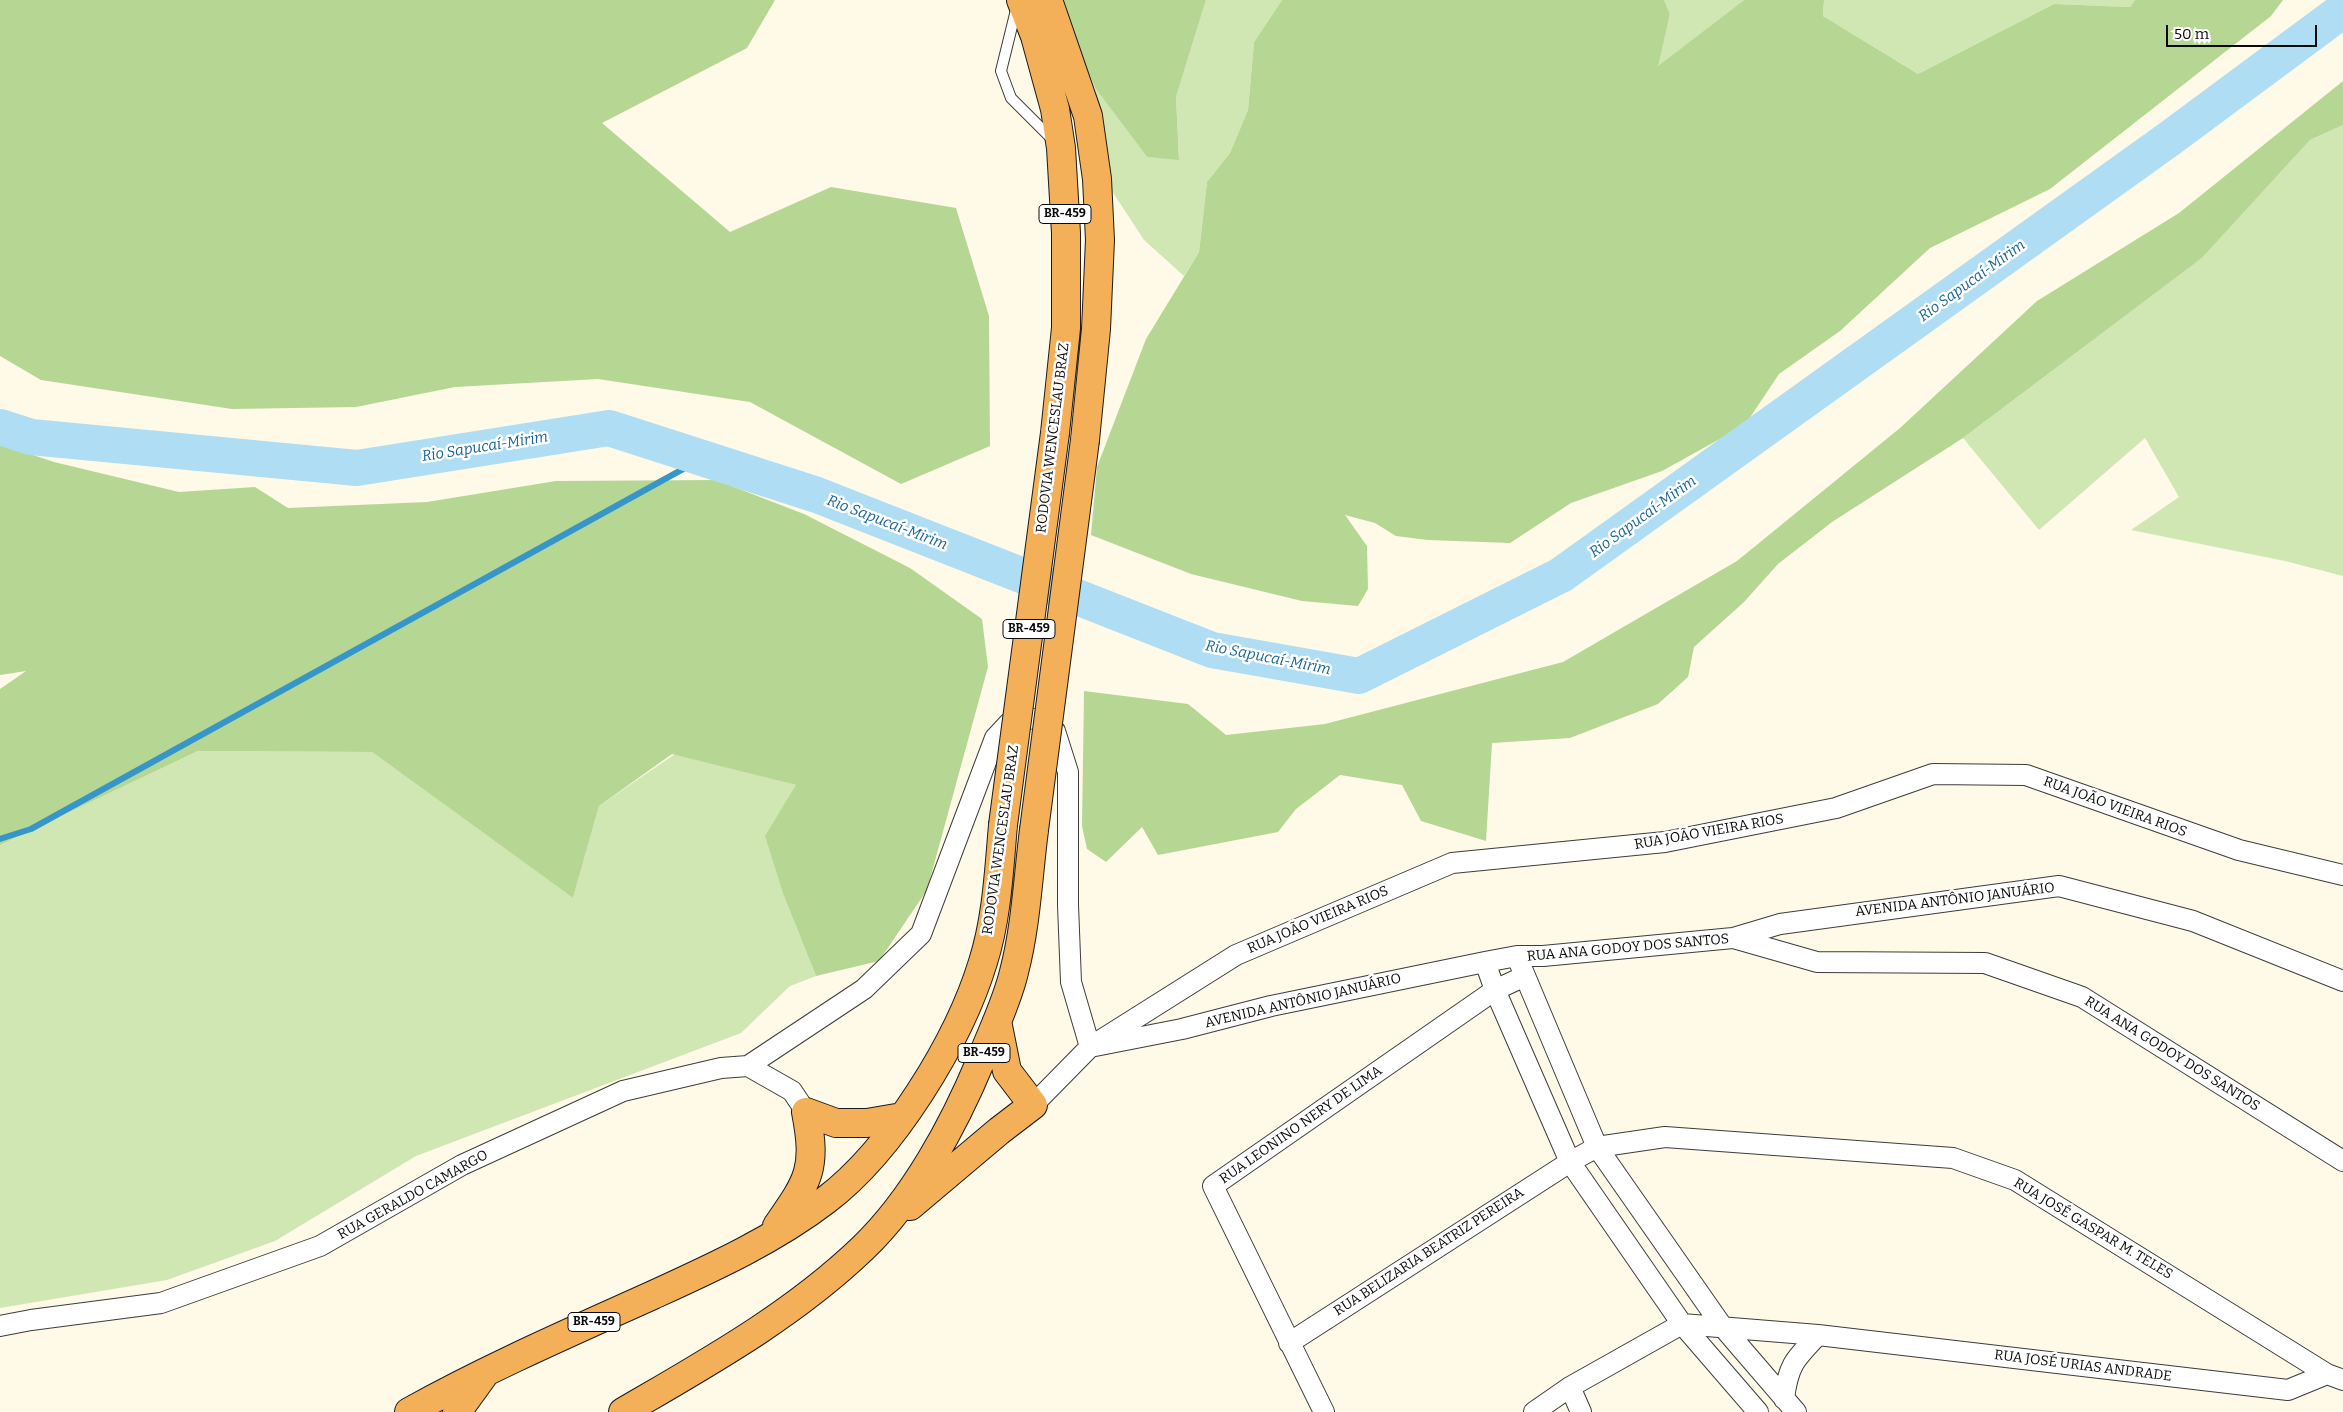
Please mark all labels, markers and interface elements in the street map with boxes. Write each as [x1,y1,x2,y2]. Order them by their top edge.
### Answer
scale bar [2168,15,2319,47]
text: 50 m [2174,25,2209,43]
road number: BR-459 [1039,204,1091,223]
water label: Rio Sapucaí-Mirim [1915,236,2029,326]
street label: RODOVIA WENCESLAU BRAZ [1033,342,1073,534]
water label: Rio Sapucaí-Mirim [421,428,549,466]
water label: Rio Sapucaí-Mirim [1586,472,1700,562]
water label: Rio Sapucaí-Mirim [824,492,950,554]
road number: BR-459 [1003,620,1055,638]
water label: Rio Sapucaí-Mirim [1204,637,1332,679]
street label: RODOVIA WENCESLAU BRAZ [979,744,1023,936]
street label: RUA JOÃO VIEIRA RIOS [2041,773,2189,841]
street label: RUA JOÃO VIEIRA RIOS [1633,811,1785,853]
street label: AVENIDA ANTÔNIO JANUÁRIO [1854,879,2056,921]
street label: RUA JOÃO VIEIRA RIOS [1245,883,1391,957]
street label: RUA ANA GODOY DOS SANTOS [1526,931,1730,965]
street label: AVENIDA ANTÔNIO JANUÁRIO [1203,970,1403,1032]
street label: RUA ANA GODOY DOS SANTOS [2081,993,2263,1115]
road number: BR-459 [958,1044,1010,1062]
street label: RUA LEONINO NERY DE LIMA [1217,1062,1385,1188]
street label: RUA GERALDO CAMARGO [335,1147,491,1243]
street label: RUA JOSÉ GASPAR M. TELES [2010,1175,2176,1283]
street label: RUA BELIZARIA BEATRIZ PEREIRA [1331,1184,1527,1320]
road number: BR-459 [568,1312,620,1331]
street label: RUA JOSÉ URIAS ANDRADE [1993,1347,2173,1385]

